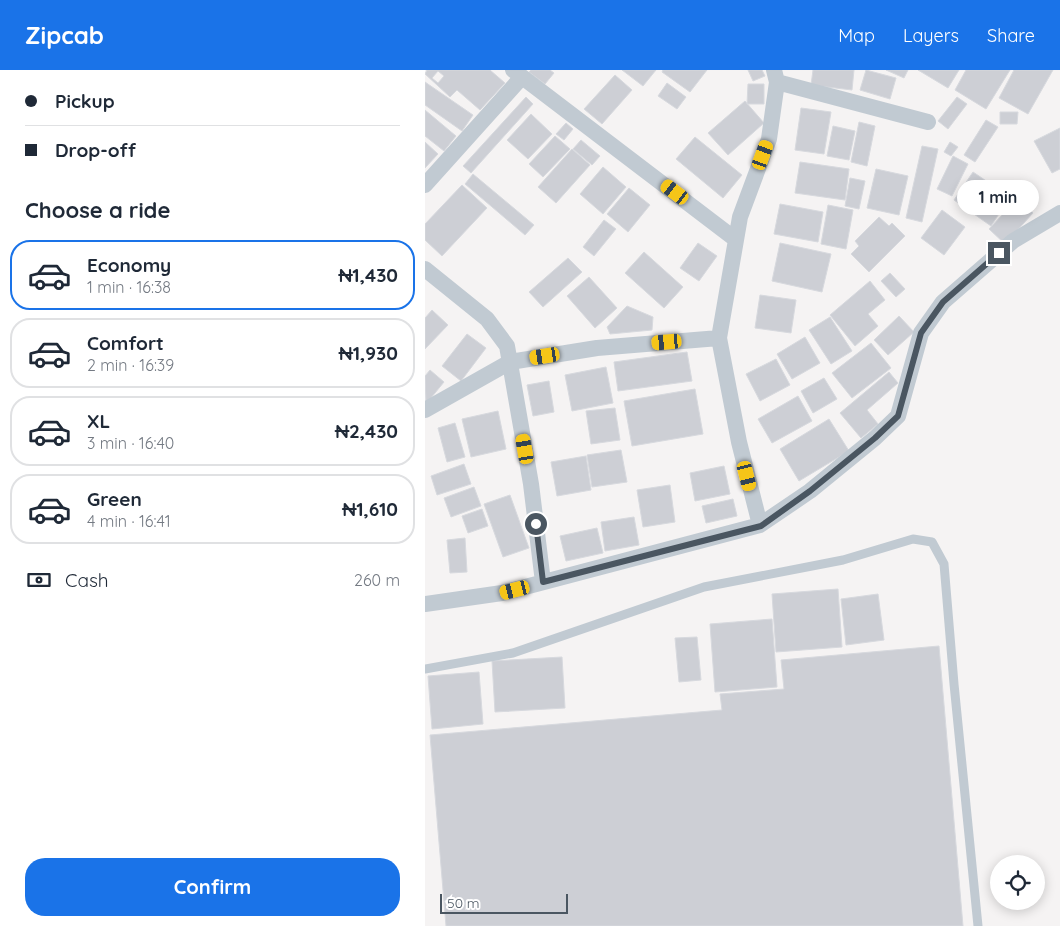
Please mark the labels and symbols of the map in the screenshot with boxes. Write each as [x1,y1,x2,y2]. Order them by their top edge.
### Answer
car [750,138,775,172]
car [658,177,691,207]
callout: 1 min [958,180,1040,216]
route end [988,242,1010,264]
car [651,333,682,351]
car [529,346,560,366]
car [515,433,534,465]
car [736,460,757,492]
route start [525,513,547,535]
car [498,579,531,601]
scale bar [440,891,567,914]

